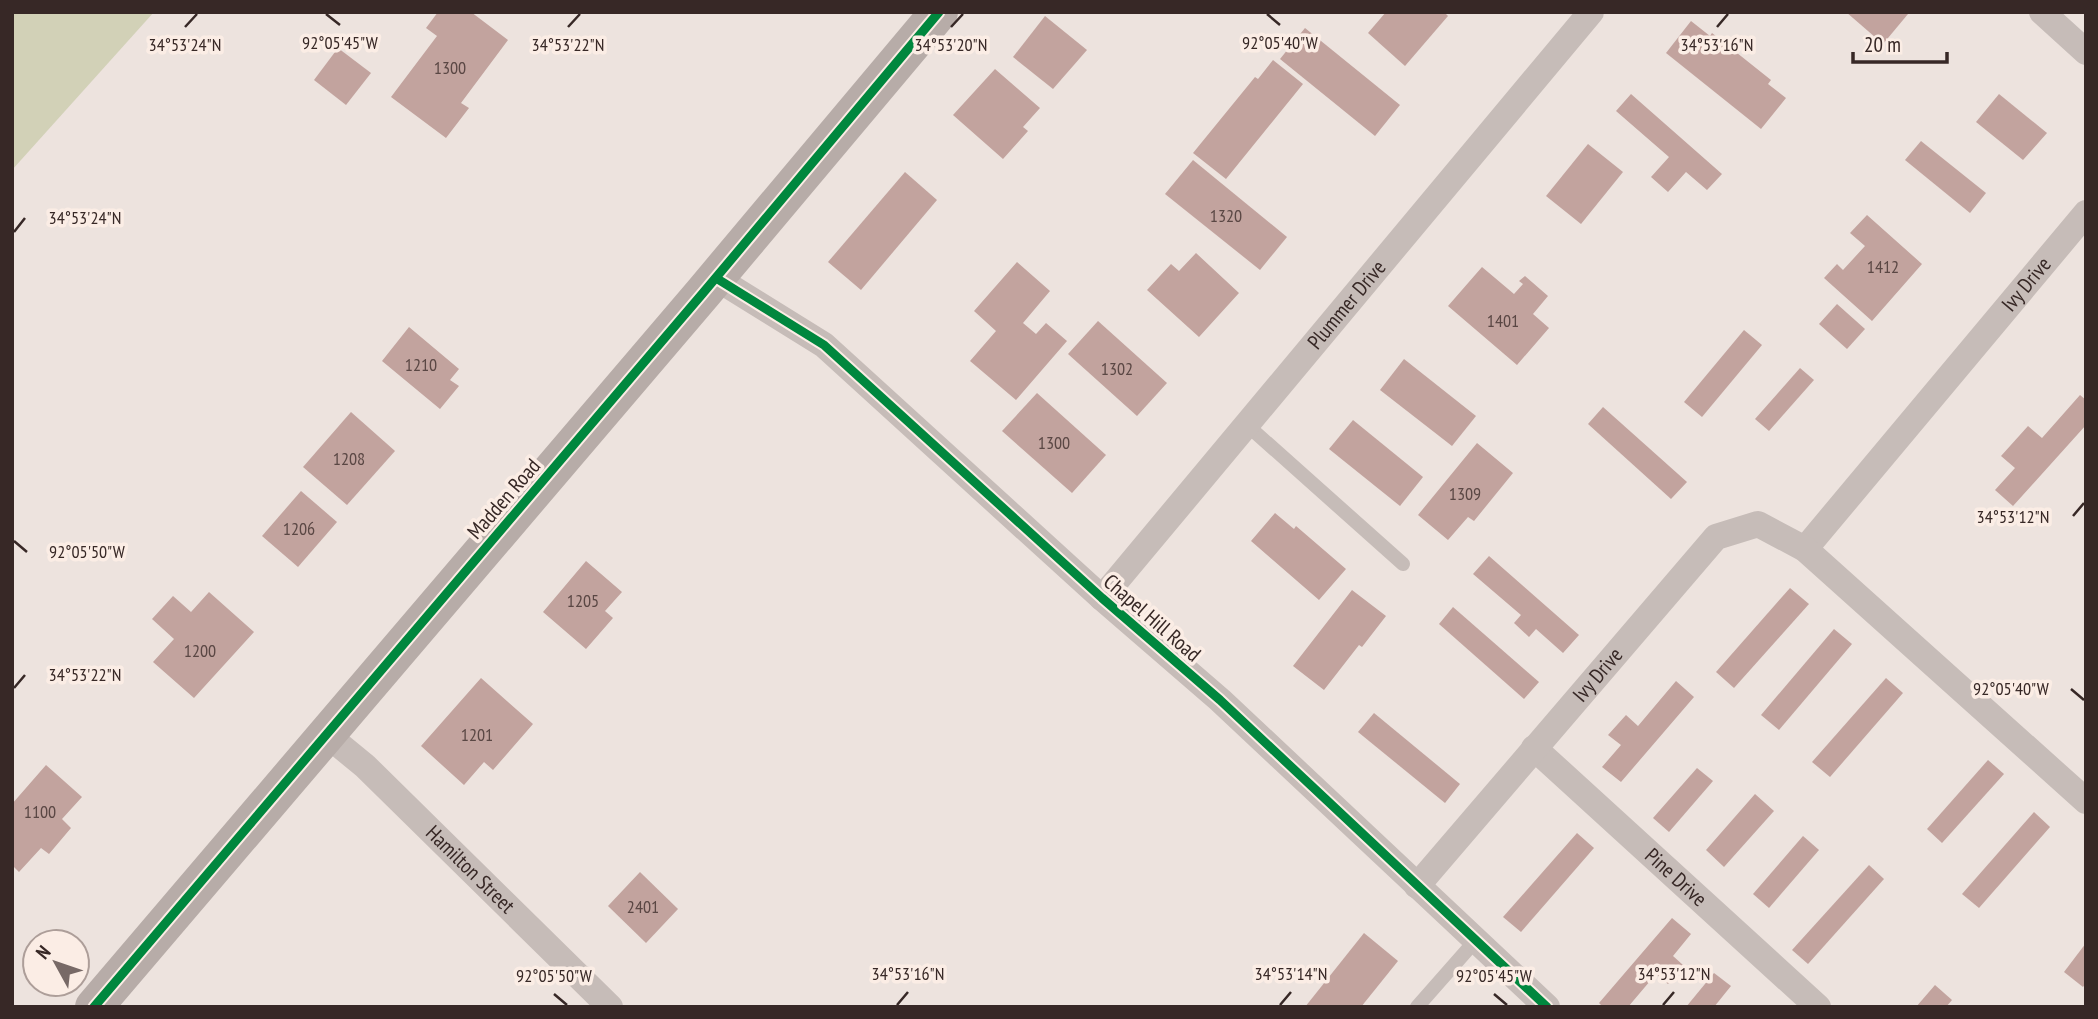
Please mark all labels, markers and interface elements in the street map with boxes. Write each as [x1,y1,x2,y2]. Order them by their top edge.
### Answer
scale bar [1853,21,1948,65]
text: 92°05'45"W [302,31,378,54]
text: 92°05'40"W [1242,31,1318,54]
text: 20 m [1864,31,1901,58]
text: 34°53'24"N [149,33,221,56]
text: 34°53'22"N [532,33,604,56]
text: 34°53'20"N [915,33,987,56]
text: 34°53'16"N [1681,33,1753,56]
house number: 1300 [434,56,466,79]
house number: 1320 [1210,204,1242,227]
text: 34°53'24"N [49,206,121,229]
street label: Ivy Drive [1995,251,2057,317]
street label: Plummer Drive [1301,254,1391,354]
house number: 1412 [1867,255,1899,278]
house number: 1401 [1487,309,1519,332]
house number: 1210 [405,353,437,376]
house number: 1302 [1101,357,1133,380]
house number: 1300 [1038,431,1070,454]
house number: 1208 [333,447,365,470]
street label: Madden Road [461,453,546,545]
house number: 1309 [1449,482,1481,505]
text: 34°53'12"N [1977,505,2049,528]
house number: 1206 [283,517,315,540]
text: 92°05'50"W [49,540,125,563]
street label: Chapel Hill Road [1098,568,1207,667]
house number: 1205 [567,589,599,612]
house number: 1200 [184,639,216,662]
street label: Ivy Drive [1567,642,1628,707]
text: 34°53'22"N [49,663,121,686]
text: 92°05'40"W [1973,677,2049,700]
house number: 1201 [461,723,493,746]
house number: 1100 [24,800,56,823]
street label: Hamilton Street [420,819,521,919]
street label: Pine Drive [1640,842,1713,912]
house number: 2401 [627,895,659,918]
north arrow [21,928,91,998]
text: N [30,940,55,964]
text: 34°53'16"N [872,962,944,985]
text: 34°53'14"N [1255,962,1327,985]
text: 34°53'12"N [1638,962,1710,985]
text: 92°05'50"W [516,964,592,987]
text: 92°05'45"W [1456,964,1532,987]

